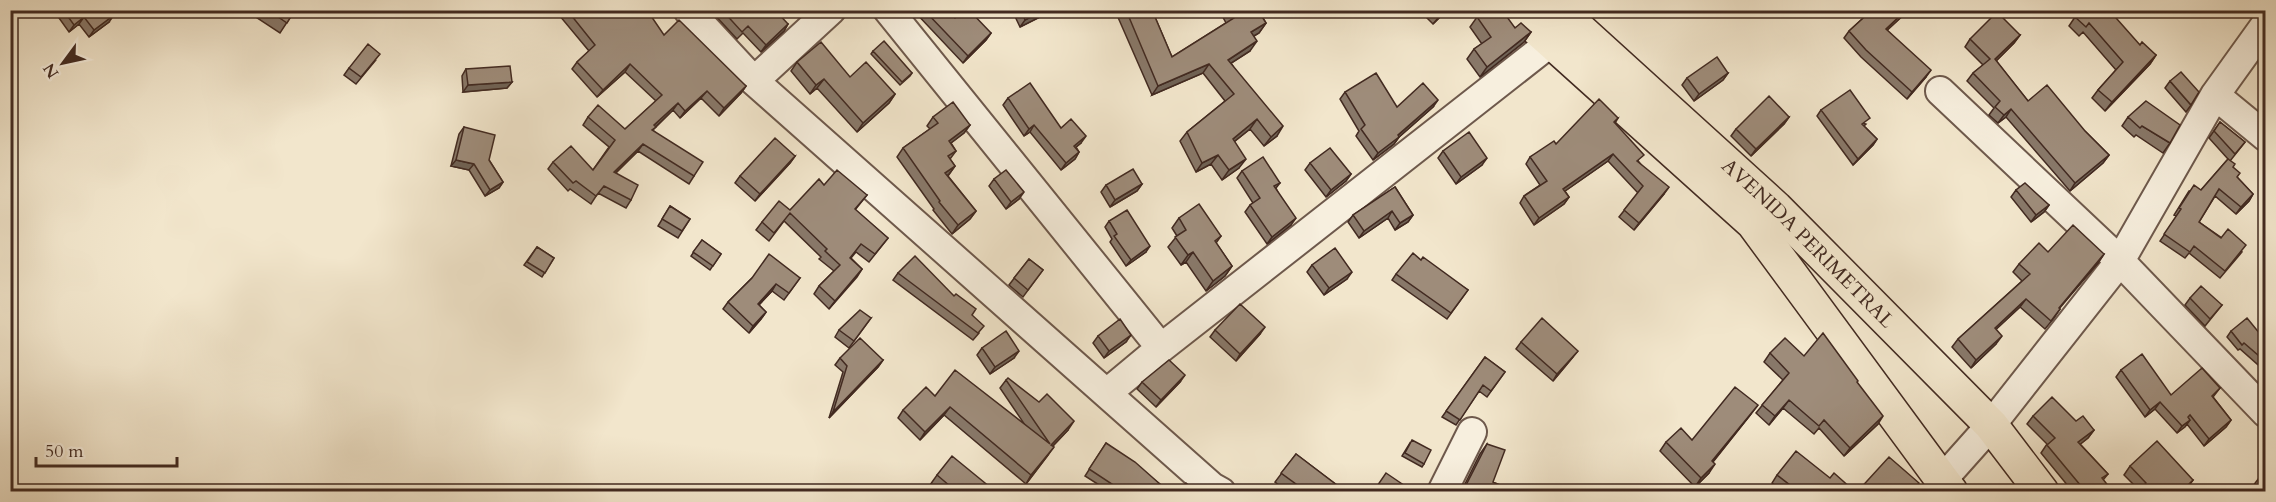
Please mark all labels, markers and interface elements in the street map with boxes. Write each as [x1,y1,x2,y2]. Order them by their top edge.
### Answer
north arrow [33,33,93,93]
text: N [38,59,64,82]
street label: AVENIDA PERIMETRAL [1716,152,1901,335]
scale bar [36,430,177,468]
text: 50 m [45,439,84,464]

